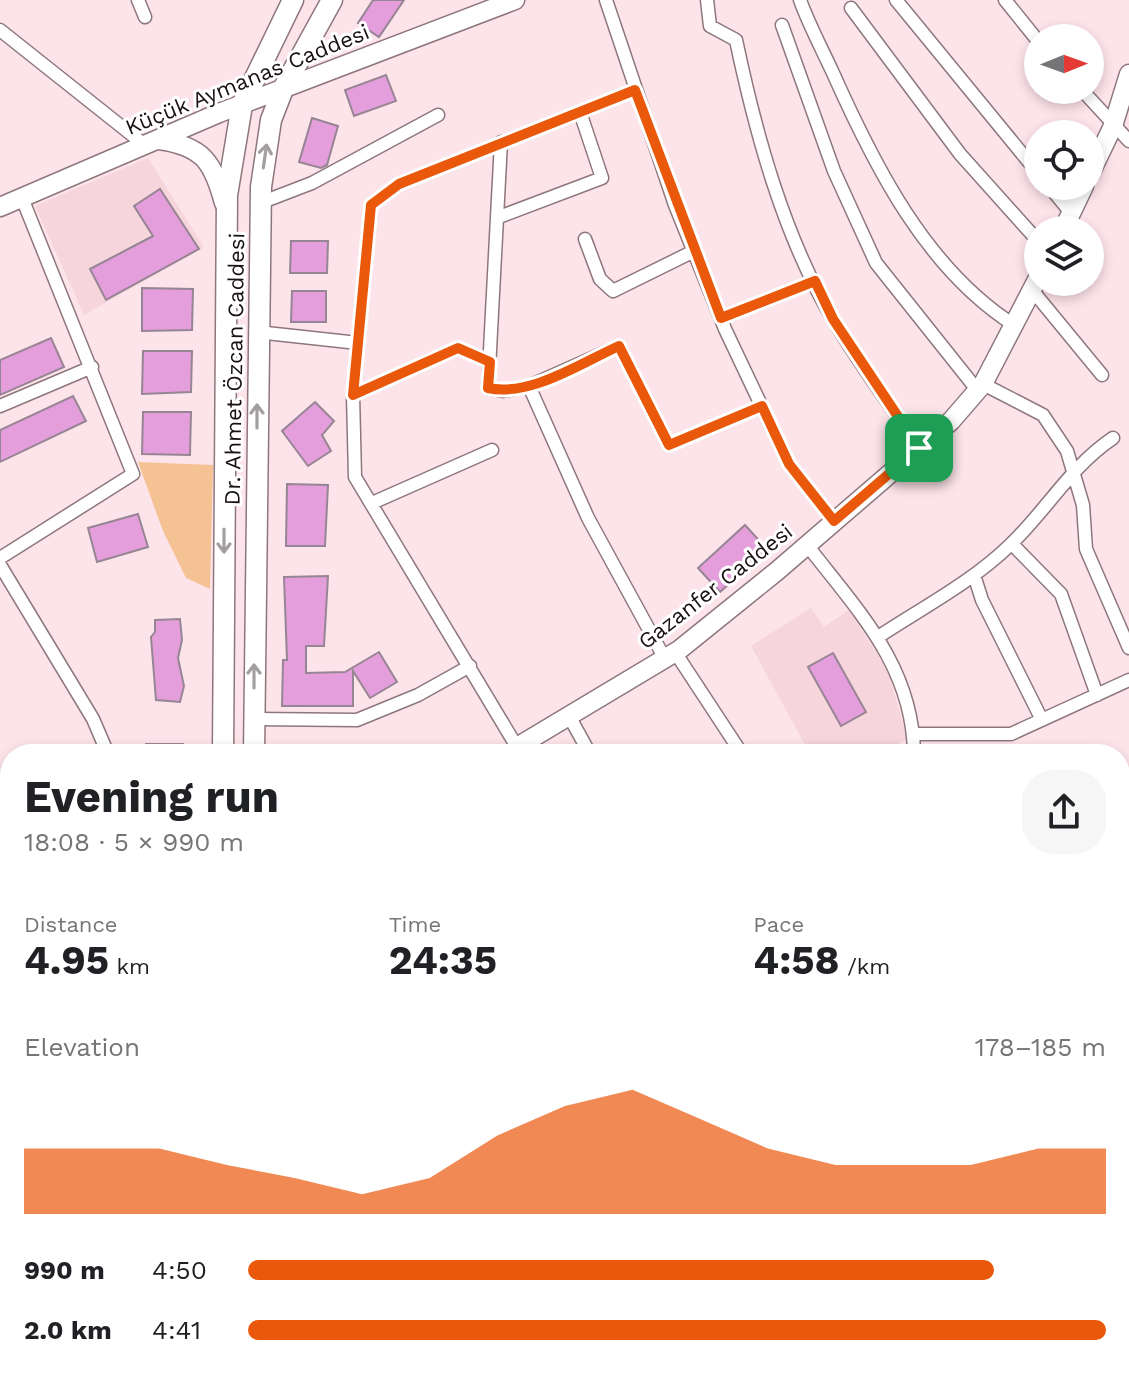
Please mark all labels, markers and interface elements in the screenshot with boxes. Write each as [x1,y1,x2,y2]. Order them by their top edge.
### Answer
street label: Küçük Aymanas Caddesi [122,19,373,140]
north arrow [1024,24,1104,104]
map controls [1024,24,1104,296]
button: locate [1024,120,1104,200]
one-way arrow [258,144,273,170]
button: layers [1024,216,1104,296]
street label: Dr. Ahmet Özcan Caddesi [220,232,249,506]
one-way arrow [249,403,264,430]
pin [885,414,953,482]
icon: arrive [897,426,941,470]
street label: Gazanfer Caddesi [633,519,797,654]
one-way arrow [216,527,232,554]
one-way arrow [246,663,262,690]
button: share [1022,770,1106,854]
text: Evening run [24,771,279,823]
text: 18:08 · 5 × 990 m [24,827,244,857]
text: Distance [24,912,118,937]
text: Time [389,912,441,937]
text: Pace [753,912,804,937]
text: 4.95 [24,937,109,984]
text: 24:35 [389,937,497,984]
text: 4:58 [753,937,840,984]
text: km [109,954,150,979]
text: /km [840,954,890,979]
text: Elevation [24,1032,140,1062]
text: 178–185 m [975,1032,1106,1062]
text: 990 m [24,1255,105,1285]
text: 4:50 [152,1255,207,1285]
text: 2.0 km [24,1315,112,1345]
text: 4:41 [152,1315,201,1345]

